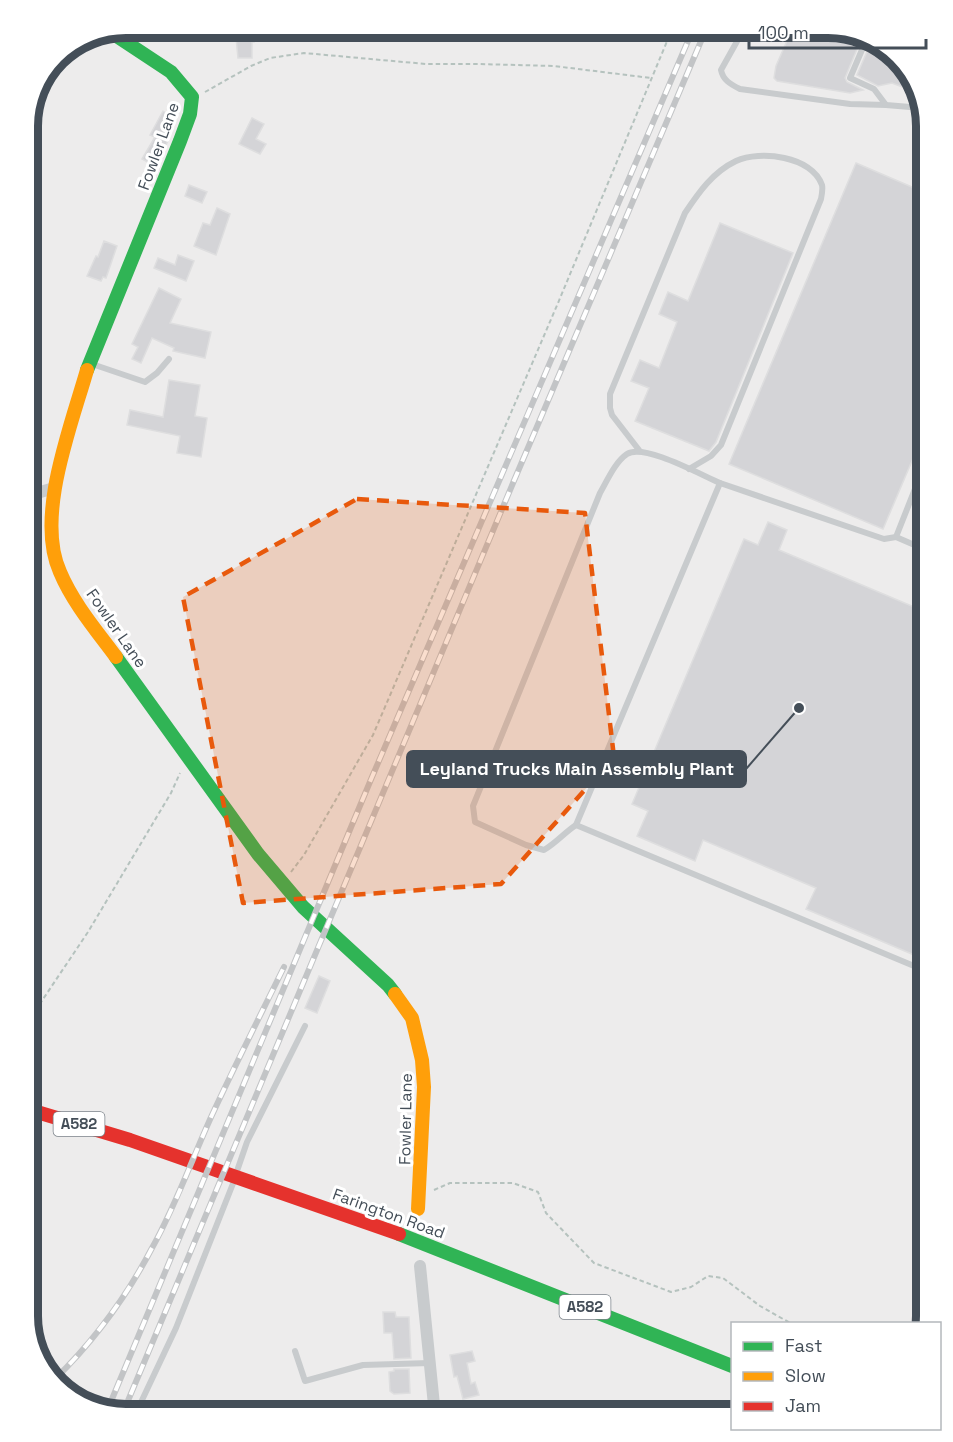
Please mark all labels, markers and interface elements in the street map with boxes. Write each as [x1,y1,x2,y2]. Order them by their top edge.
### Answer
scale bar [749,12,926,50]
text: 100 m [758,21,809,44]
street label: Fowler Lane [133,99,184,193]
street label: Fowler Lane [82,585,152,672]
callout: Leyland Trucks Main Assembly Plant [407,751,746,787]
text: Leyland Trucks Main Assembly Plant [420,757,734,780]
street label: Fowler Lane [394,1073,417,1165]
road number: A582 [54,1112,104,1136]
street label: Farington Road [330,1183,448,1244]
road number: A582 [560,1295,610,1319]
legend [731,1322,941,1430]
text: Fast [785,1334,822,1357]
text: Slow [785,1364,826,1387]
text: Jam [785,1394,821,1417]

